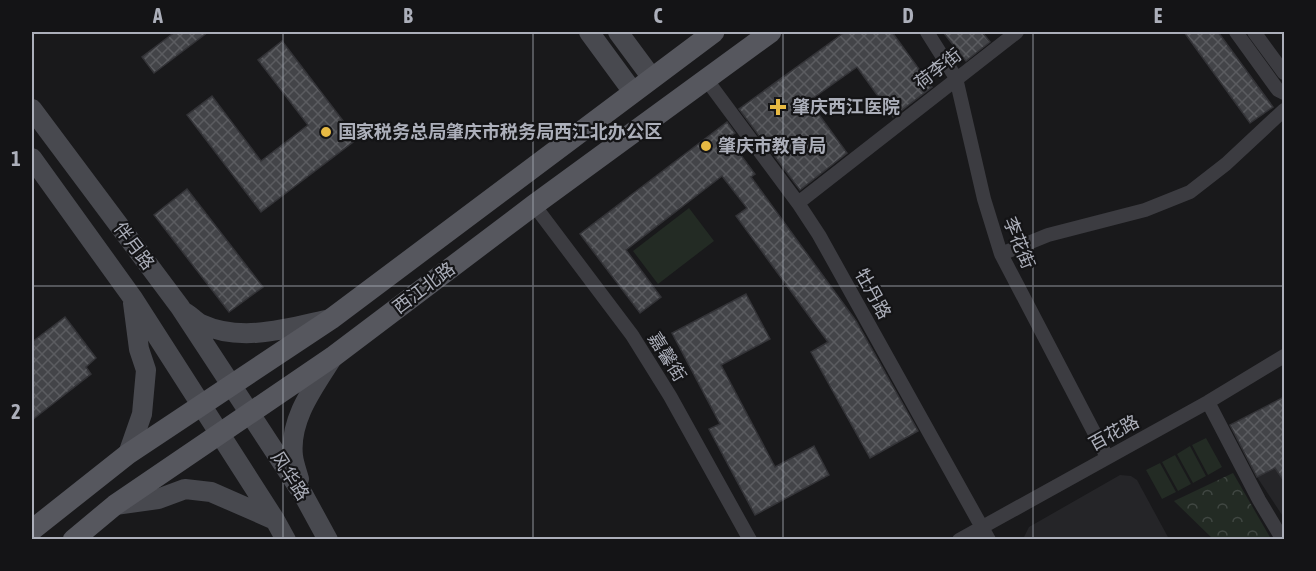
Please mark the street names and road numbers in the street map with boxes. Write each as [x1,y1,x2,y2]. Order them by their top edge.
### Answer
street label: 荷李街 [910,44,965,94]
street label: 李花街 [1000,214,1039,272]
street label: 伴月路 [110,218,159,274]
street label: 西江北路 [389,258,459,318]
street label: 牡丹路 [851,265,896,322]
street label: 嘉馨街 [644,328,691,385]
street label: 百花路 [1085,410,1142,455]
street label: 风华路 [267,447,314,504]

